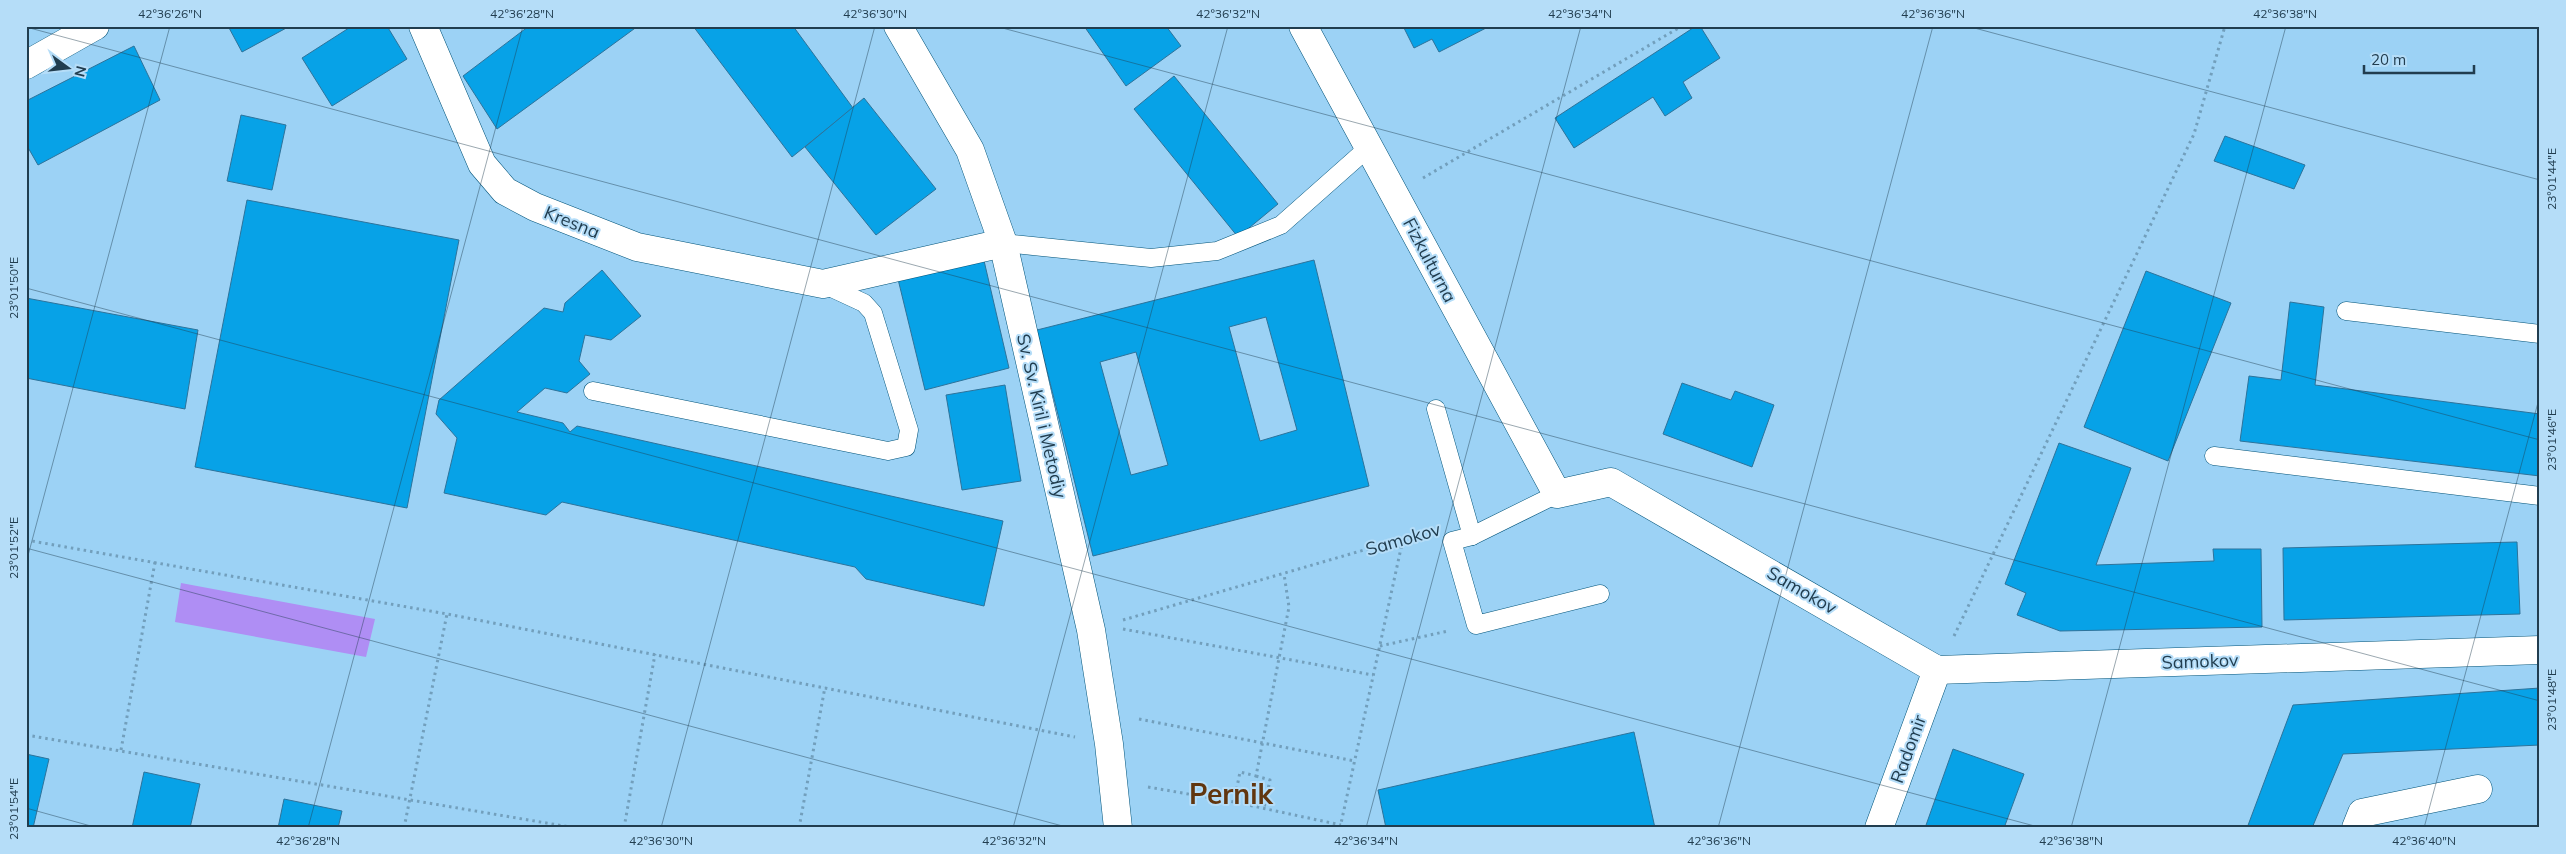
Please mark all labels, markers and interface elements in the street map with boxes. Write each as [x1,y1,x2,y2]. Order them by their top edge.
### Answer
text: 42°36'26"N [138,6,202,21]
text: 42°36'28"N [490,6,554,21]
text: 42°36'30"N [843,6,907,21]
text: 42°36'32"N [1196,6,1260,21]
text: 42°36'34"N [1548,6,1612,21]
text: 42°36'36"N [1901,6,1965,21]
text: 42°36'38"N [2253,6,2317,21]
north arrow [42,42,92,92]
scale bar [2364,42,2474,74]
text: 20 m [2371,50,2406,69]
text: N [70,64,91,79]
text: 23°01'44"E [2544,148,2559,210]
street label: Kresna [541,200,603,244]
street label: Fizkulturna [1398,214,1462,306]
text: 23°01'50"E [6,257,21,319]
street label: Sv. Sv. Kiril i Metodiy [1012,332,1072,501]
text: 23°01'46"E [2544,409,2559,471]
text: 23°01'52"E [6,517,21,579]
street label: Samokov [1363,517,1444,561]
street label: Samokov [1763,561,1841,619]
street label: Samokov [2161,648,2239,674]
text: 23°01'48"E [2544,669,2559,731]
street label: Radomir [1885,711,1931,786]
district label: Pernik [1189,776,1274,811]
text: 23°01'54"E [6,778,21,840]
text: 42°36'28"N [276,833,340,848]
text: 42°36'30"N [629,833,693,848]
text: 42°36'32"N [982,833,1046,848]
text: 42°36'34"N [1334,833,1398,848]
text: 42°36'36"N [1687,833,1751,848]
text: 42°36'38"N [2039,833,2103,848]
text: 42°36'40"N [2392,833,2456,848]

